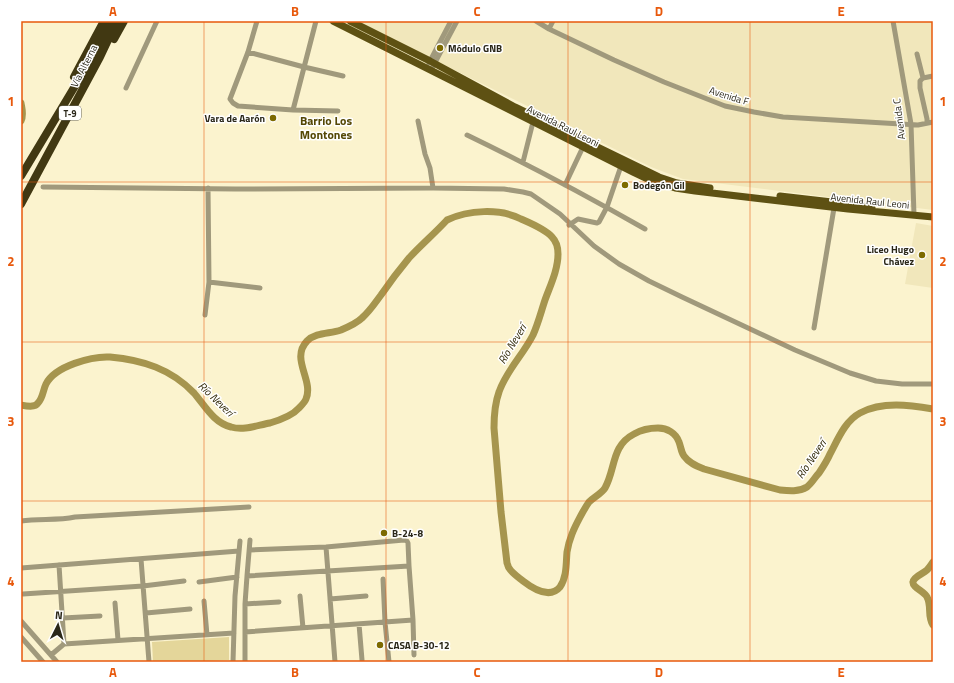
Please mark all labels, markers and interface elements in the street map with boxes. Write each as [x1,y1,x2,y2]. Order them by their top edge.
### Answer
text: A [109,1,117,21]
text: B [291,1,299,21]
text: C [473,1,481,21]
text: D [655,1,663,21]
text: E [837,1,845,21]
place label: Módulo GNB [448,41,502,56]
street label: Vía Alterna [67,42,101,90]
marker: Módulo GNB [435,43,445,53]
street label: Avenida F [707,83,751,109]
text: 1 [7,91,15,111]
text: 1 [939,91,947,111]
street label: Avenida C [889,97,909,140]
street label: Avenida Raul Leoni [524,101,602,151]
road number: T-9 [59,106,81,120]
place label: Vara de Aarón [205,111,265,126]
district label: Barrio Los Montones [300,111,353,144]
marker: Vara de Aarón [268,113,278,123]
place label: Bodegón Gil [633,178,685,193]
marker: Bodegón Gil [620,180,630,190]
street label: Avenida Raul Leoni [830,189,910,213]
place label: Liceo Hugo Chávez [867,242,914,269]
marker: Liceo Hugo Chávez [917,250,927,260]
text: 2 [7,251,15,271]
text: 2 [939,251,947,271]
water label: Río Neverí [494,319,532,367]
water label: Río Neverí [195,378,239,422]
text: 3 [7,411,15,431]
text: 3 [939,411,947,431]
water label: Río Neverí [792,434,831,482]
place label: B-24-8 [392,526,423,541]
marker: B-24-8 [379,528,389,538]
text: 4 [7,571,15,591]
text: 4 [939,571,947,591]
north arrow [38,605,78,645]
text: N [54,607,63,623]
place label: CASA B-30-12 [388,638,450,653]
marker: CASA B-30-12 [375,640,385,650]
text: A [109,662,117,682]
text: B [291,662,299,682]
text: C [473,662,481,682]
text: D [655,662,663,682]
text: E [837,662,845,682]

